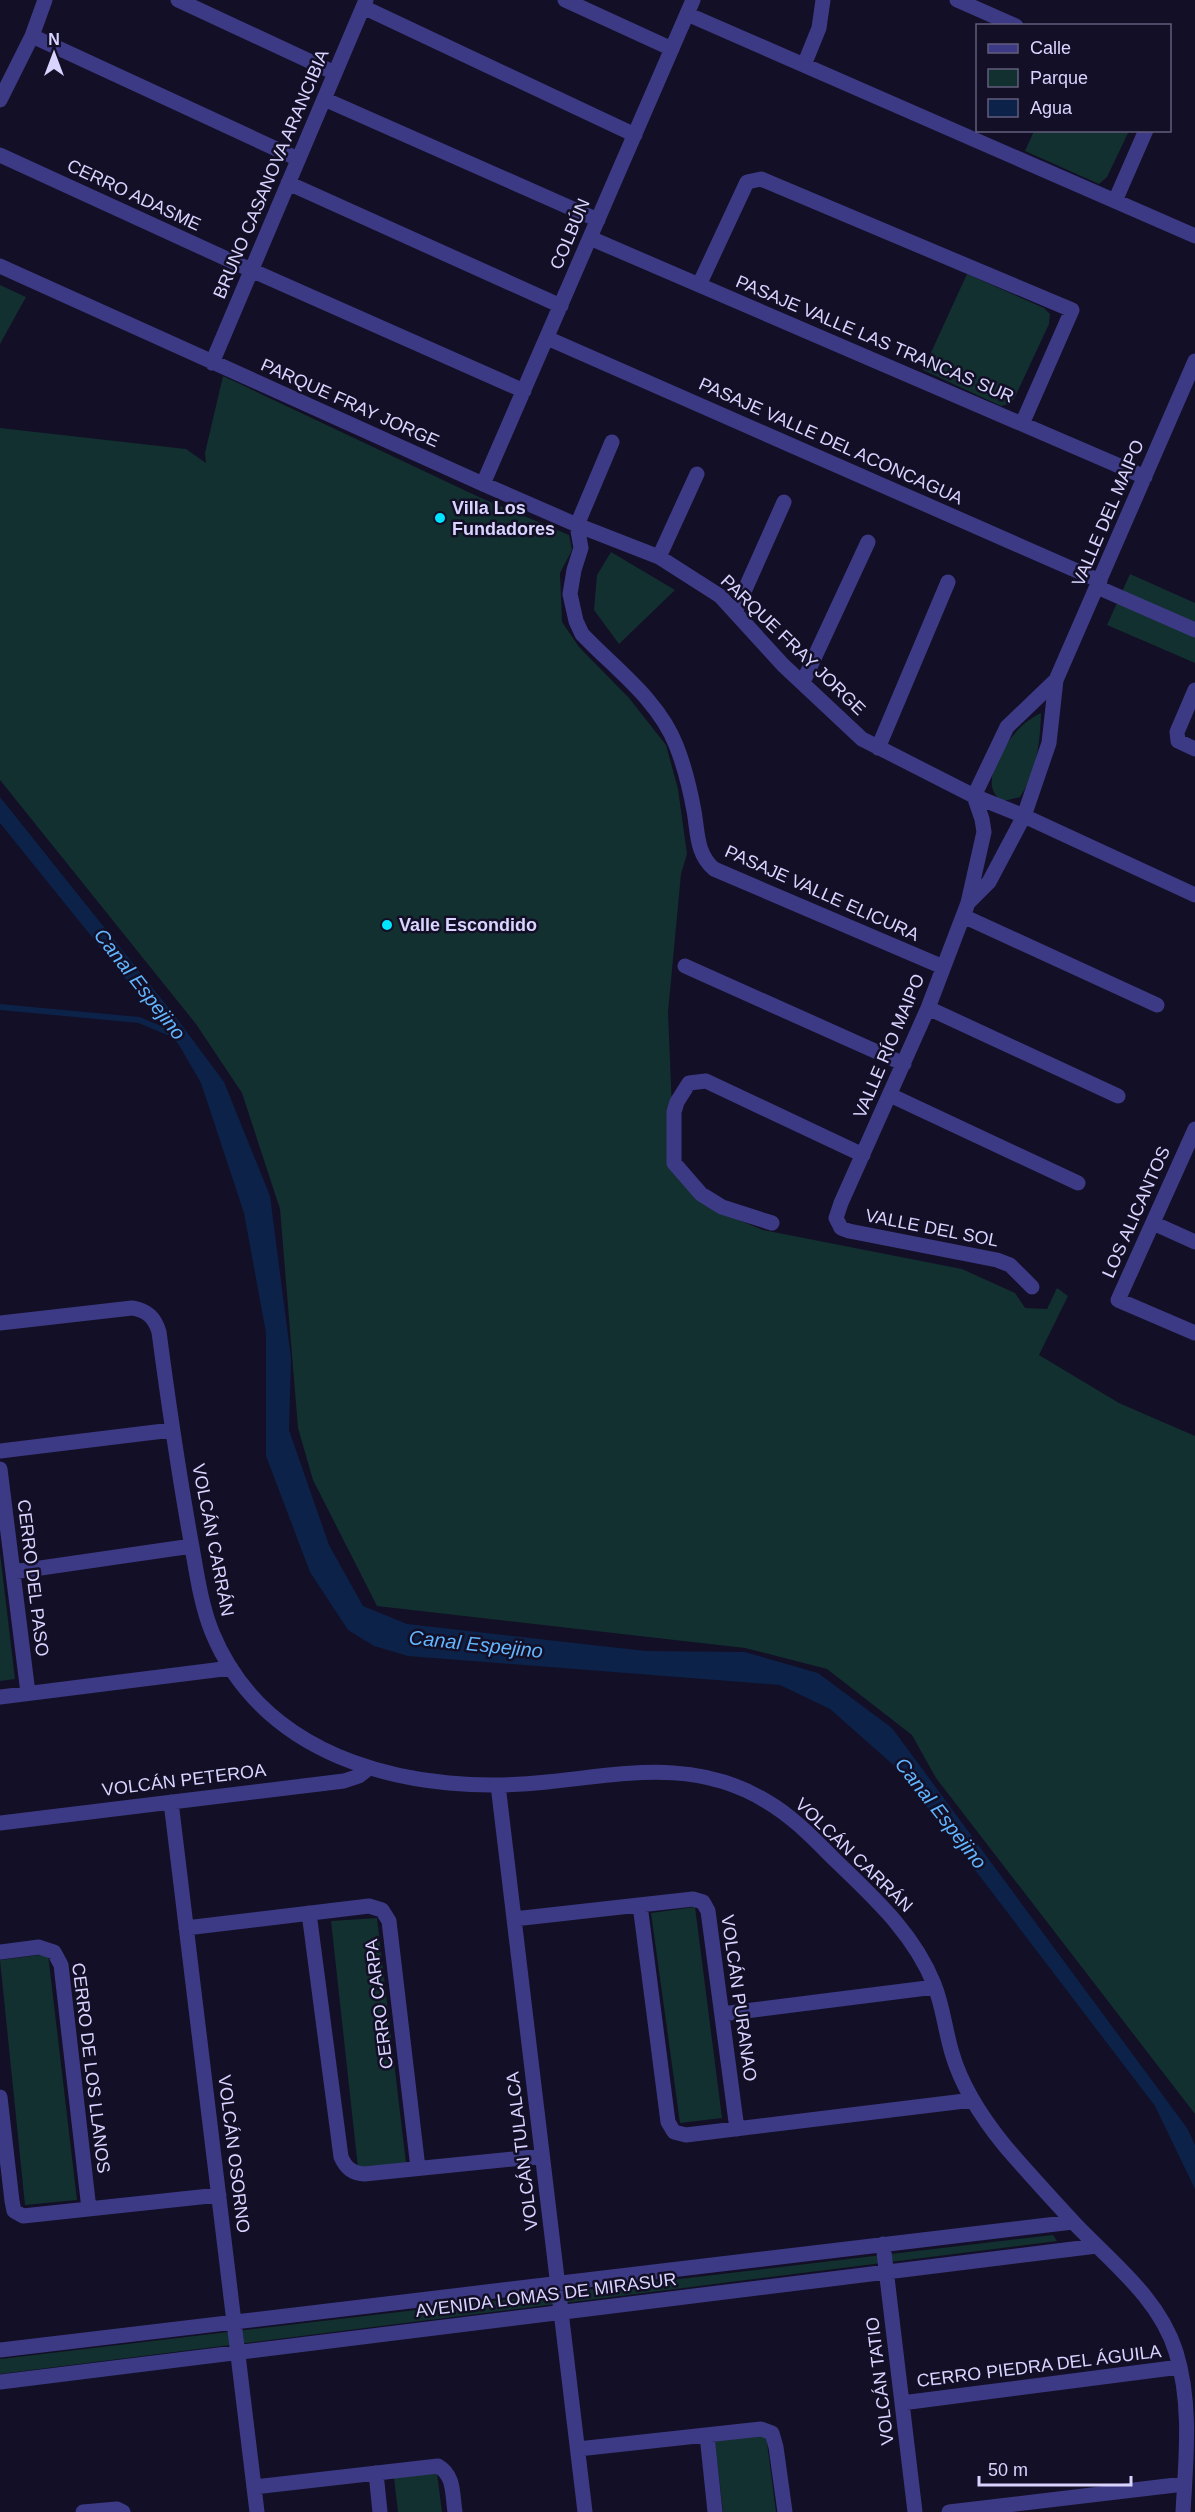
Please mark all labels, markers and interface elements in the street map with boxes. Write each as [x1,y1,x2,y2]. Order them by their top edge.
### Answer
north arrow [24,24,84,84]
legend [976,24,1171,132]
text: N [48,31,60,48]
text: Calle [1030,38,1071,58]
street label: BRUNO CASANOVA ARANCIBIA [209,46,333,302]
text: Parque [1030,68,1088,88]
text: Agua [1030,98,1073,118]
street label: CERRO ADASME [64,155,204,235]
street label: COLBÚN [545,195,594,272]
street label: PASAJE VALLE LAS TRANCAS SUR [733,271,1017,407]
street label: PARQUE FRAY JORGE [258,355,442,451]
street label: PASAJE VALLE DEL ACONCAGUA [696,374,966,508]
street label: VALLE DEL MAIPO [1068,437,1148,589]
place label: Villa Los Fundadores [452,498,555,539]
marker: Villa Los Fundadores [433,511,447,525]
street label: PARQUE FRAY JORGE [717,571,869,719]
street label: PASAJE VALLE ELICURA [722,841,922,945]
place label: Valle Escondido [399,915,537,935]
marker: Valle Escondido [380,918,394,932]
water label: Canal Espejino [90,924,190,1044]
street label: VALLE RÍO MAIPO [850,971,928,1121]
street label: LOS ALICANTOS [1098,1143,1174,1281]
street label: VALLE DEL SOL [864,1205,1000,1251]
street label: VOLCÁN CARRÁN [188,1462,238,1618]
street label: CERRO DEL PASO [13,1498,53,1658]
water label: Canal Espejino [408,1626,544,1662]
water label: Canal Espejino [891,1753,991,1873]
street label: VOLCÁN PETEROA [101,1760,267,1800]
street label: VOLCÁN CARRÁN [791,1794,917,1916]
street label: VOLCÁN PURANAO [717,1913,761,2083]
street label: CERRO CARPA [361,1938,397,2070]
street label: CERRO DE LOS LLANOS [68,1962,114,2174]
street label: VOLCÁN TULALCA [502,2071,542,2231]
street label: VOLCÁN OSORNO [214,2074,254,2234]
street label: AVENIDA LOMAS DE MIRASUR [414,2269,678,2321]
street label: VOLCÁN TATIO [862,2316,898,2446]
street label: CERRO PIEDRA DEL ÁGUILA [915,2341,1163,2391]
scale bar [979,2449,1130,2487]
text: 50 m [988,2460,1028,2480]

